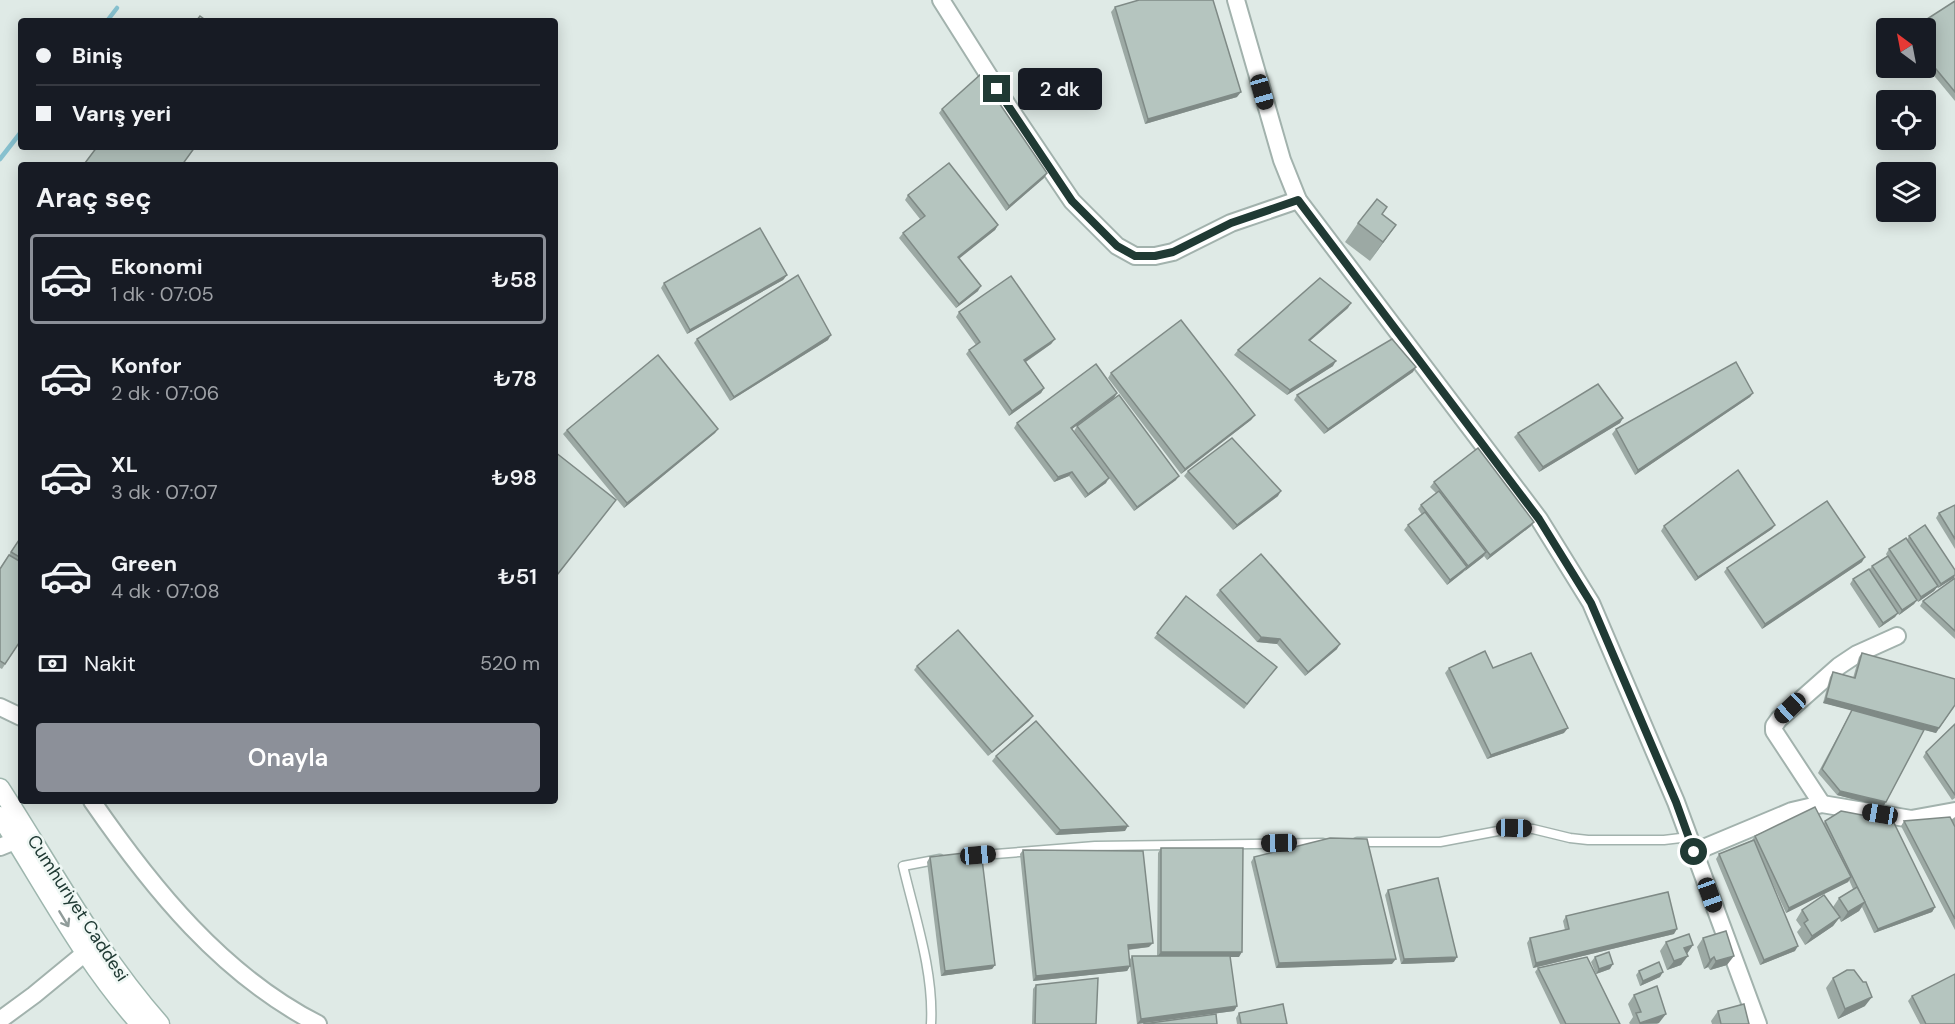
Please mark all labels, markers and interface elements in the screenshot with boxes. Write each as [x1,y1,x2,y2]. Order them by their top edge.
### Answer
north arrow [1876,18,1936,78]
map controls [1876,18,1936,222]
text: Biniş [72,41,123,70]
callout: 2 dk [1018,68,1102,110]
car [1248,72,1276,112]
route end [983,75,1010,102]
text: 2 dk [1040,76,1080,102]
button: locate [1876,90,1936,150]
text: Varış yeri [72,99,171,128]
button: layers [1876,162,1936,222]
text: Araç seç [36,180,152,215]
icon: car [39,252,93,306]
text: Ekonomi [111,252,203,281]
text: ₺58 [492,265,537,294]
text: 1 dk · 07:05 [111,281,214,307]
icon: car [39,351,93,405]
text: Konfor [111,351,182,380]
text: ₺78 [494,364,537,393]
text: 2 dk · 07:06 [111,380,219,406]
icon: car [39,450,93,504]
text: XL [111,450,138,479]
text: ₺98 [491,463,537,492]
text: 3 dk · 07:07 [111,479,218,505]
icon: car [39,549,93,603]
text: Green [111,549,177,578]
text: ₺51 [498,562,537,591]
text: 4 dk · 07:08 [111,578,220,604]
icon: cash [36,647,69,680]
text: Nakit [84,649,136,678]
text: 520 m [480,650,540,676]
car [1771,689,1809,727]
button: Onayla [36,723,540,792]
car [1861,802,1899,826]
car [1496,819,1532,837]
street label: Cumhuriyet Caddesi [22,830,134,986]
car [1261,834,1297,852]
route start [1680,838,1707,865]
car [959,844,997,866]
car [1695,875,1725,915]
one-way arrow [59,910,71,927]

